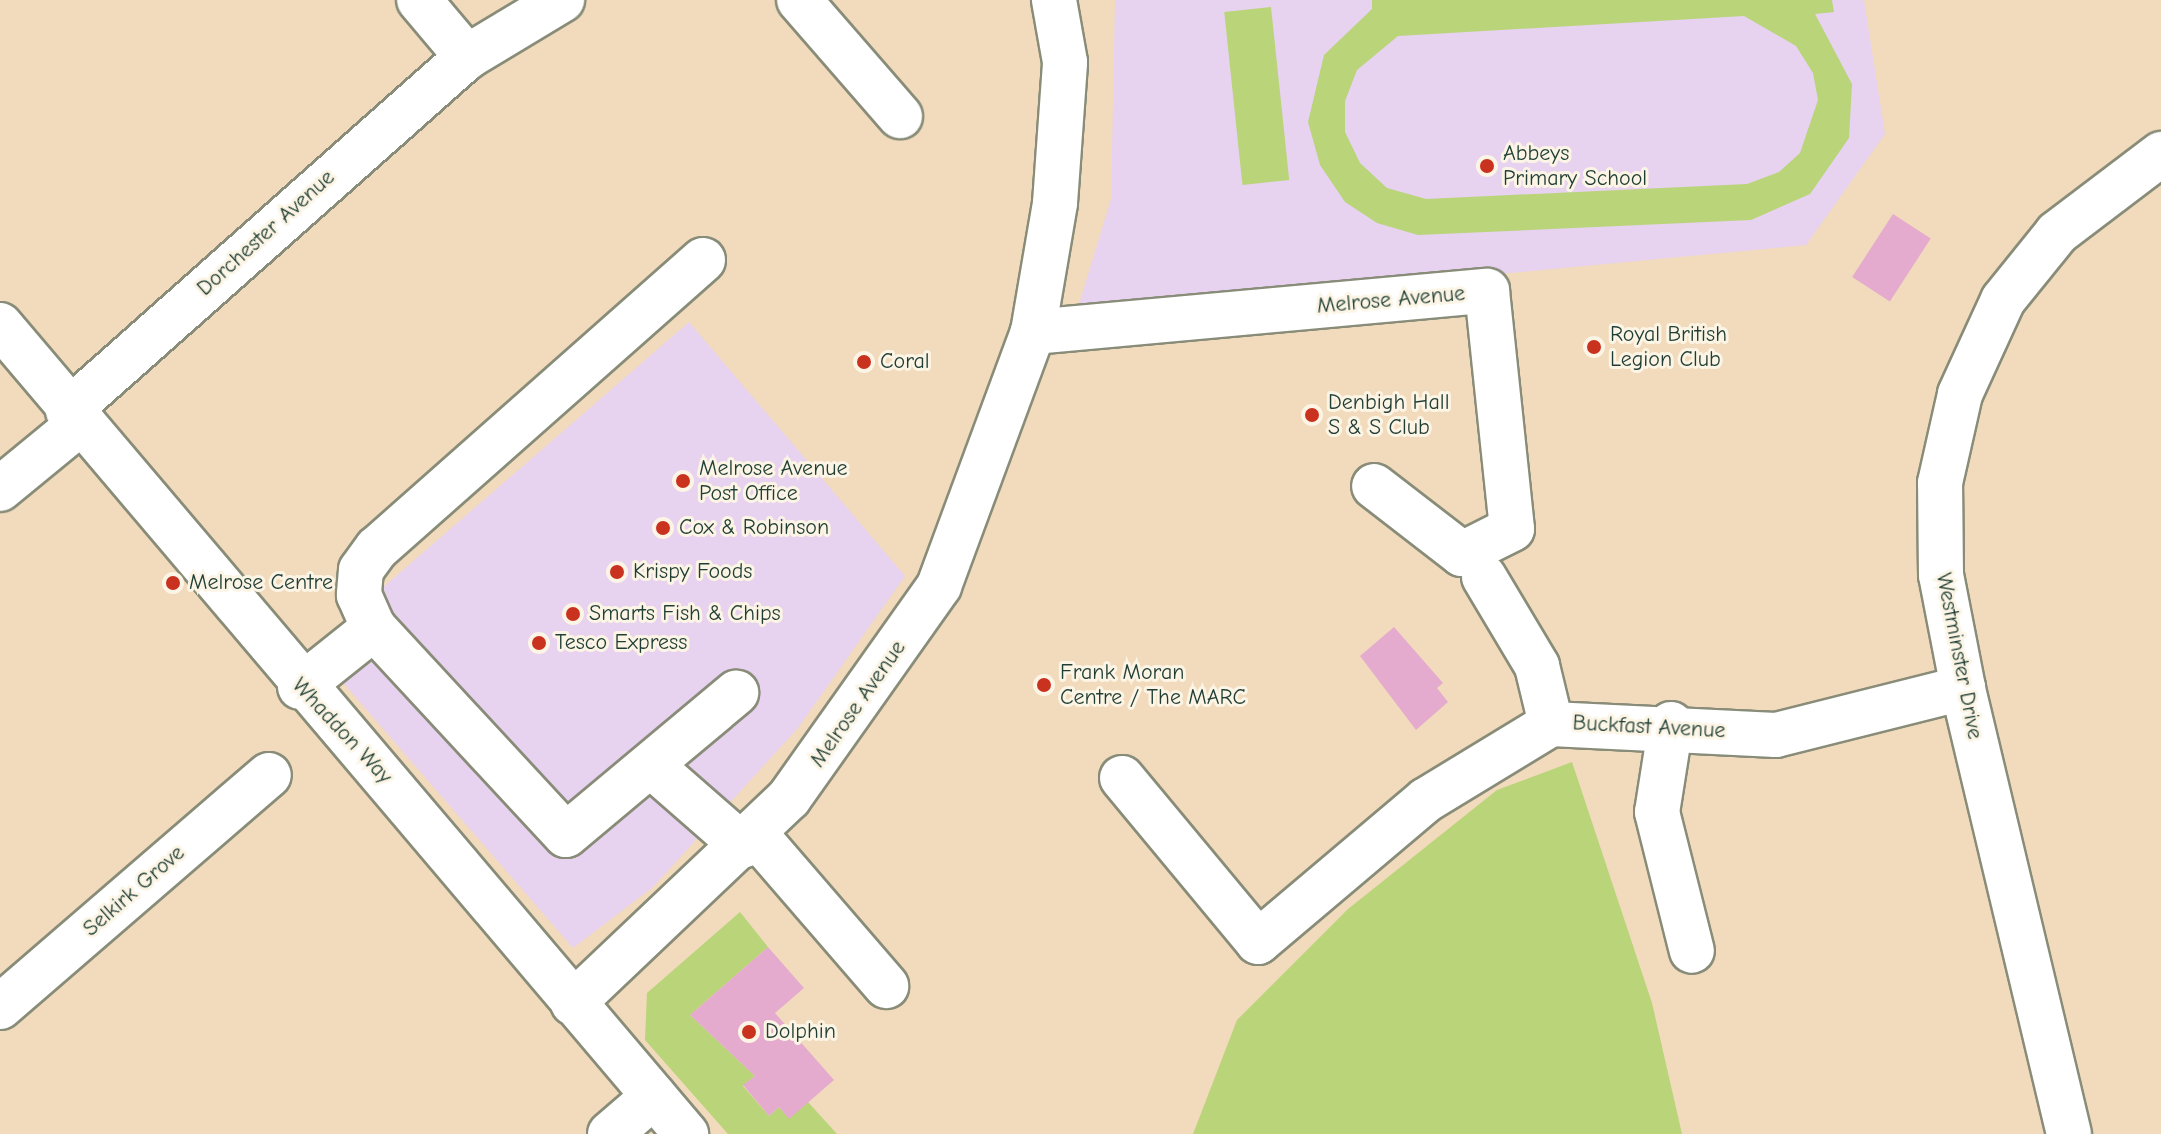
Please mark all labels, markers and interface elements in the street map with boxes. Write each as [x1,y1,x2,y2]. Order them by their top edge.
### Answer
place label: Abbeys Primary School [1503,140,1647,192]
marker: Abbeys Primary School [1478,157,1496,175]
street label: Dorchester Avenue [192,164,340,302]
street label: Melrose Avenue [1316,280,1466,320]
place label: Royal British Legion Club [1610,321,1727,372]
marker: Royal British Legion Club [1585,338,1603,356]
place label: Coral [880,349,930,375]
marker: Coral [855,353,873,371]
place label: Denbigh Hall S & S Club [1328,389,1449,440]
marker: Denbigh Hall S & S Club [1303,406,1321,424]
place label: Melrose Avenue Post Office [699,455,848,506]
marker: Melrose Avenue Post Office [674,472,692,490]
place label: Cox & Robinson [679,515,829,541]
marker: Cox & Robinson [654,519,672,537]
place label: Krispy Foods [633,559,752,585]
marker: Krispy Foods [608,563,626,581]
place label: Melrose Centre [189,570,333,596]
street label: Westminster Drive [1930,571,1988,741]
marker: Melrose Centre [164,574,182,592]
place label: Smarts Fish & Chips [589,601,781,627]
marker: Smarts Fish & Chips [564,605,582,623]
place label: Tesco Express [555,630,687,656]
marker: Tesco Express [530,634,548,652]
street label: Melrose Avenue [805,636,911,772]
place label: Frank Moran Centre / The MARC [1060,659,1246,710]
street label: Whaddon Way [286,672,398,790]
marker: Frank Moran Centre / The MARC [1035,676,1053,694]
street label: Buckfast Avenue [1572,710,1726,744]
street label: Selkirk Grove [78,840,190,942]
place label: Dolphin [765,1019,836,1045]
marker: Dolphin [740,1023,758,1041]

